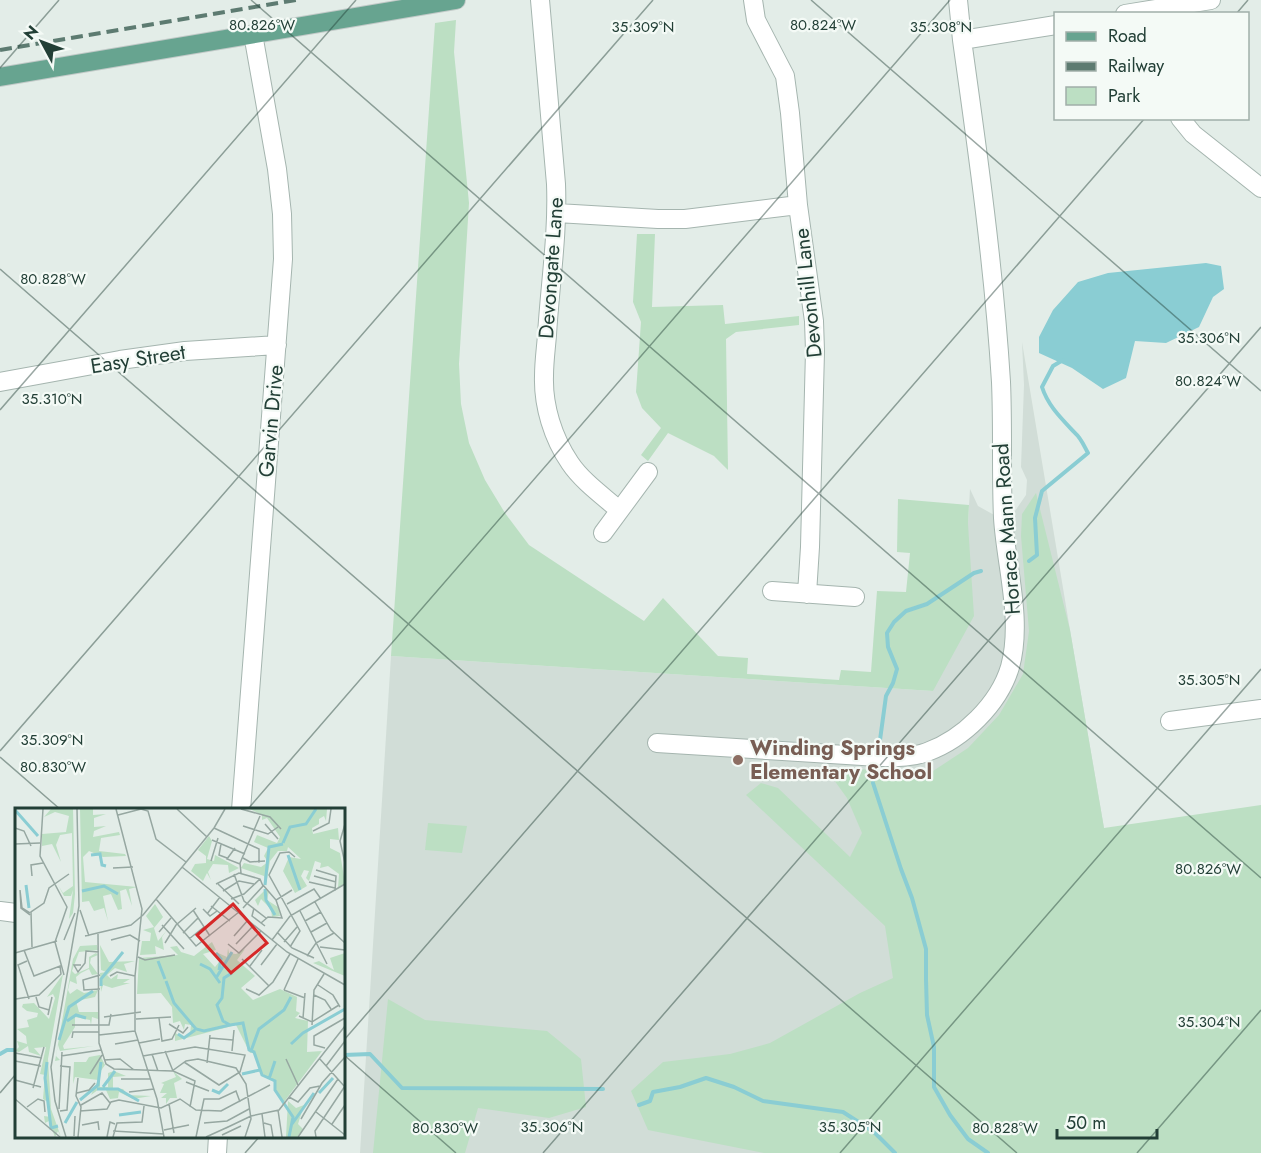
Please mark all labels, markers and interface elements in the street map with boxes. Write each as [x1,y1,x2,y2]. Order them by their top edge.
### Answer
north arrow [12,12,72,72]
legend [1054,12,1249,120]
text: 80.826°W [229,14,295,36]
text: 80.824°W [790,14,856,36]
text: 35.309°N [612,16,674,38]
text: 35.308°N [910,16,972,38]
text: N [18,20,44,45]
text: Road [1108,23,1147,49]
text: Railway [1108,53,1164,79]
text: Park [1108,83,1140,109]
street label: Devongate Lane [531,196,571,340]
street label: Devonhill Lane [786,227,830,359]
text: 80.828°W [20,268,86,290]
text: 35.306°N [1178,327,1240,349]
street label: Easy Street [88,337,188,381]
street label: Garvin Drive [251,363,291,479]
text: 80.824°W [1175,370,1241,392]
text: 35.310°N [22,388,82,410]
street label: Horace Mann Road [986,442,1028,616]
text: 35.305°N [1178,669,1240,691]
text: 35.309°N [21,729,83,751]
place label: Winding Springs Elementary School [750,733,932,787]
marker: Winding Springs Elementary School [731,753,745,767]
text: 80.830°W [20,756,86,778]
inset map [15,808,345,1138]
text: 80.826°W [1175,858,1241,880]
text: 35.304°N [1178,1011,1240,1033]
scale bar [1057,1102,1158,1140]
text: 50 m [1066,1110,1106,1136]
text: 35.306°N [521,1116,583,1138]
text: 35.305°N [819,1116,881,1138]
text: 80.830°W [412,1117,478,1139]
text: 80.828°W [972,1117,1038,1139]

